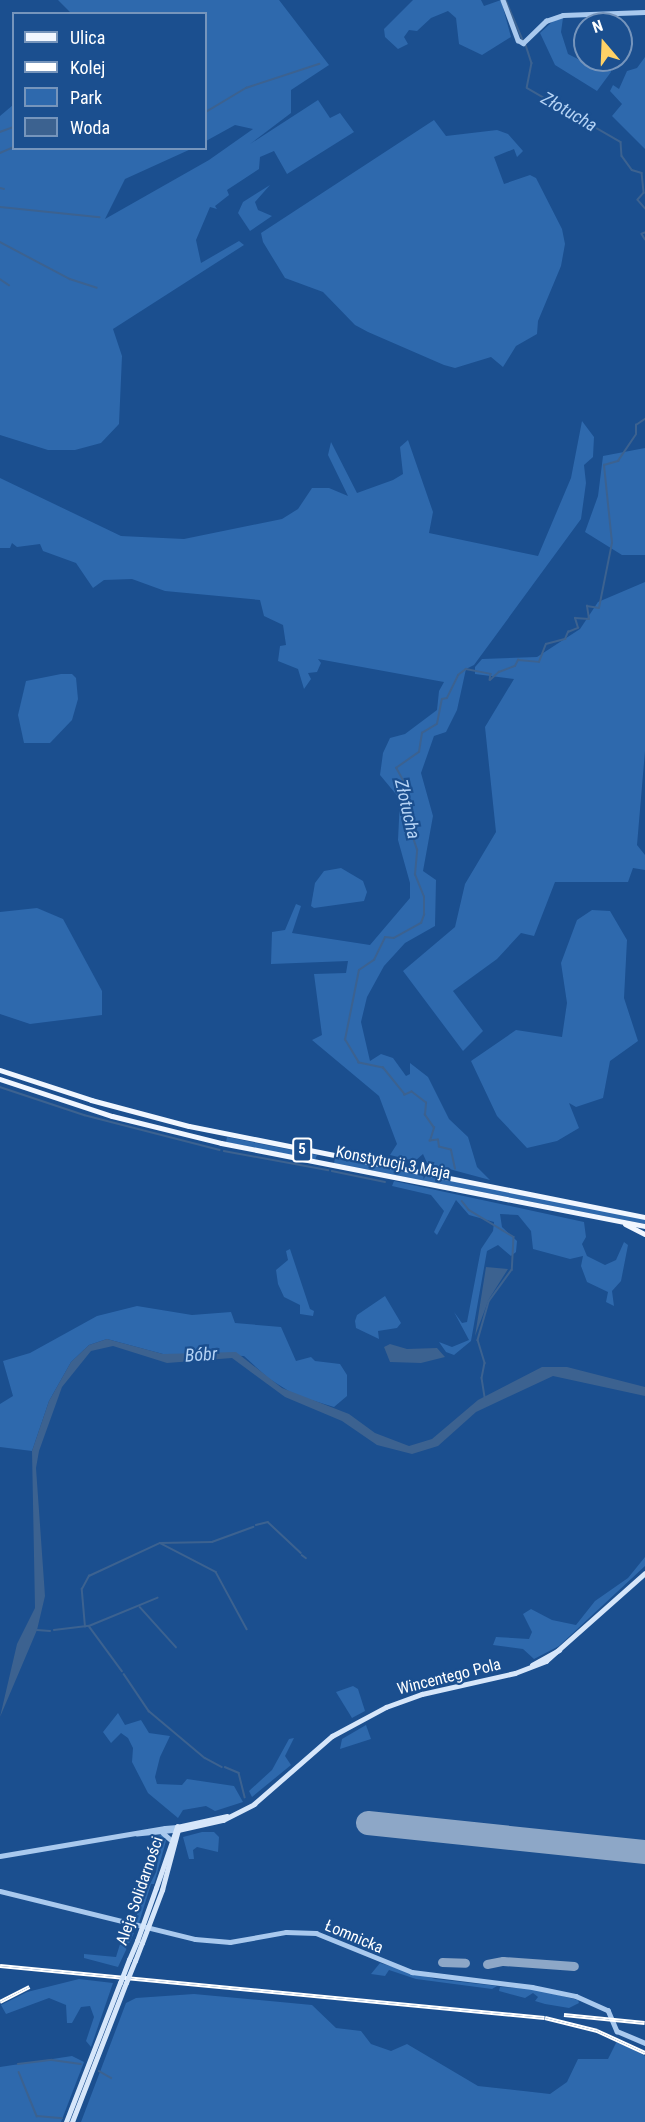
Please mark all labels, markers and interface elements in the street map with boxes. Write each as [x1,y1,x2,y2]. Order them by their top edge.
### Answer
legend [12,12,207,150]
north arrow [573,12,633,72]
text: N [590,16,605,37]
text: Ulica [70,27,105,48]
text: Kolej [70,57,105,78]
text: Park [70,87,102,108]
water label: Złotucha [537,87,601,137]
text: Woda [70,117,110,138]
water label: Złotucha [390,777,424,841]
road number: 5 [292,1138,312,1162]
street label: Konstytucji 3 Maja [334,1142,452,1184]
water label: Bóbr [184,1343,218,1367]
street label: Wincentego Pola [395,1655,503,1699]
street label: Aleja Solidarności [112,1834,168,1948]
street label: Łomnicka [322,1916,386,1958]

